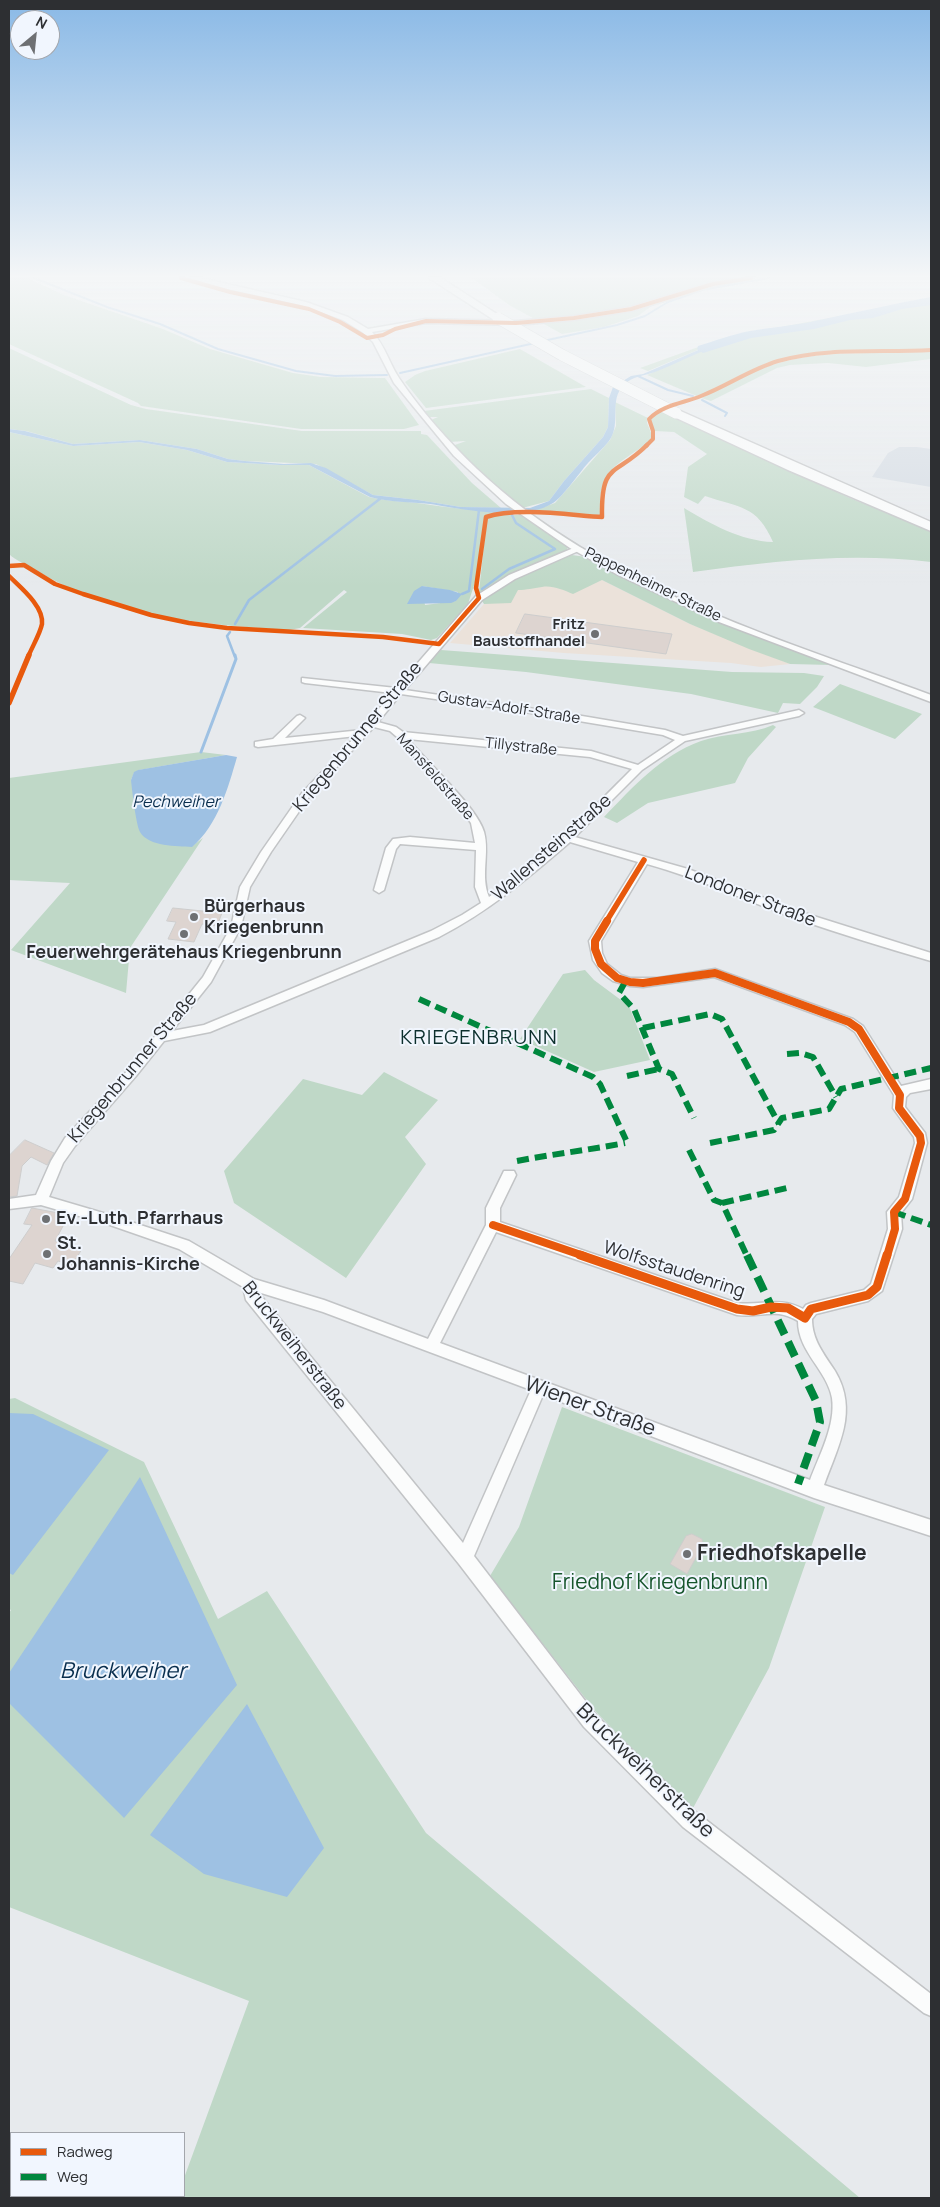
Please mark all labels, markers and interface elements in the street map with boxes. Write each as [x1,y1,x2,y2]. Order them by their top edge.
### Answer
north arrow [10,10,60,60]
text: N [33,11,51,33]
street label: Pappenheimer Straße [582,544,724,626]
place label: Fritz Baustoffhandel [473,616,585,651]
marker: Fritz Baustoffhandel [589,628,601,640]
street label: Kriegenbrunner Straße [289,658,427,816]
street label: Gustav-Adolf-Straße [437,688,581,728]
street label: Mansfeldstraße [392,730,478,824]
street label: Tillystraße [484,734,558,760]
street label: Wallensteinstraße [488,790,616,906]
water label: Pechweiher [133,793,219,813]
street label: Londoner Straße [681,862,819,932]
place label: Bürgerhaus Kriegenbrunn [204,896,324,939]
marker: Bürgerhaus Kriegenbrunn [188,911,200,923]
marker: Feuerwehrgerätehaus Kriegenbrunn [178,928,190,940]
place label: Feuerwehrgerätehaus Kriegenbrunn [26,942,342,964]
street label: Kriegenbrunner Straße [64,989,202,1147]
district label: KRIEGENBRUNN [399,1026,559,1050]
place label: Ev.-Luth. Pfarrhaus [56,1208,223,1230]
marker: Ev.-Luth. Pfarrhaus [40,1213,52,1225]
place label: St. Johannis-Kirche [57,1233,200,1276]
street label: Wolfsstaudenring [601,1237,747,1303]
marker: St. Johannis-Kirche [41,1248,53,1260]
street label: Bruckweiherstraße [237,1278,351,1414]
street label: Wiener Straße [521,1372,659,1442]
place label: Friedhofskapelle [697,1541,867,1567]
marker: Friedhofskapelle [681,1548,693,1560]
park label: Friedhof Kriegenbrunn [552,1570,768,1596]
water label: Bruckweiher [60,1659,186,1685]
street label: Bruckweiherstraße [570,1698,720,1844]
legend [10,2132,185,2197]
text: Radweg [57,2141,113,2162]
text: Weg [57,2166,88,2187]

